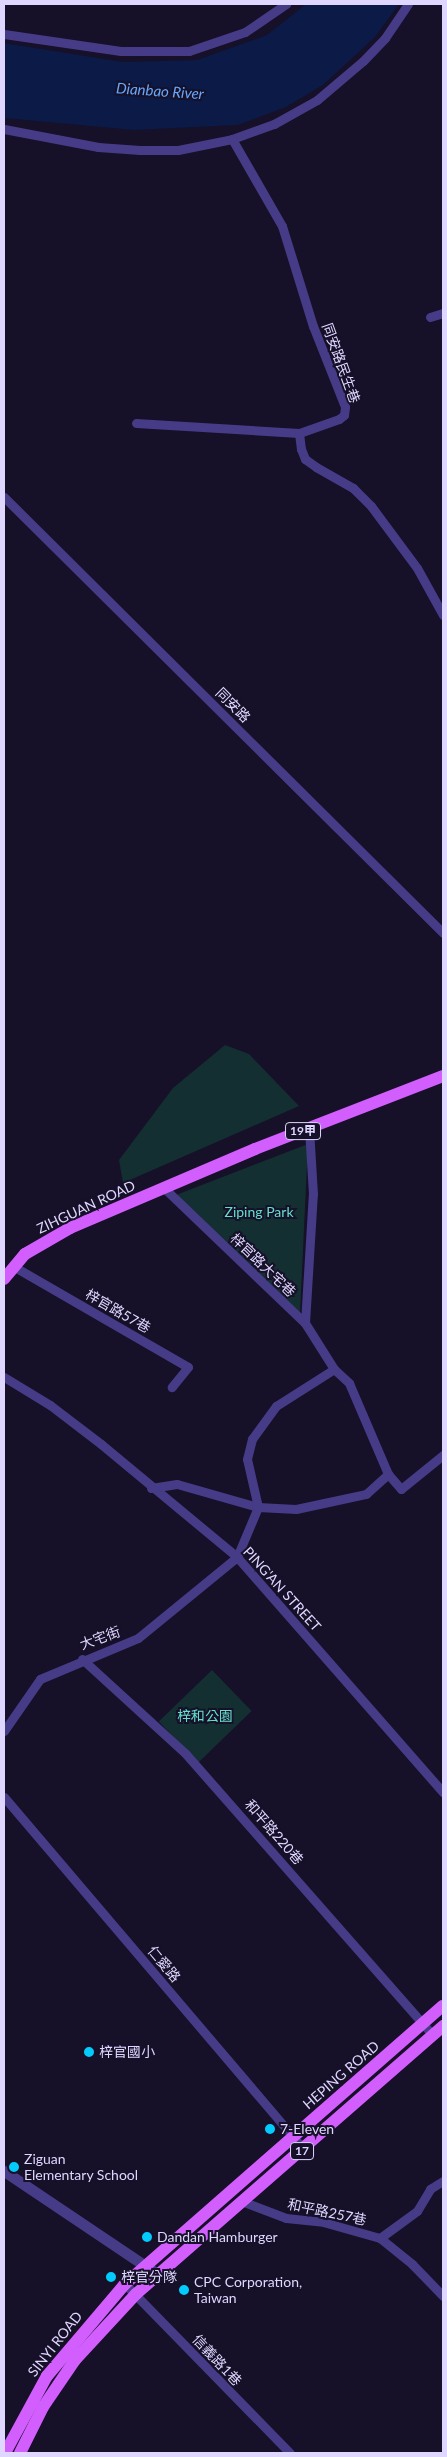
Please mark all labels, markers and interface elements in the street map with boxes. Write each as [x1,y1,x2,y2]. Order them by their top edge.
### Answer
water label: Dianbao River [116,79,204,103]
street label: 同安路民生巷 [319,321,363,405]
street label: 同安路 [212,684,254,726]
road number: 19甲 [284,1122,322,1140]
street label: ZIHGUAN ROAD [34,1177,138,1237]
park label: Ziping Park [225,1204,293,1220]
street label: 梓官路大宅巷 [227,1230,299,1300]
street label: 梓官路57巷 [83,1286,153,1336]
street label: PING'AN STREET [240,1543,324,1635]
street label: 大宅街 [77,1623,123,1653]
park label: 梓和公園 [177,1708,233,1724]
street label: 和平路220巷 [241,1796,307,1868]
street label: 仁愛路 [144,1943,184,1985]
street label: HEPING ROAD [300,2037,382,2113]
place label: 梓官國小 [99,2044,155,2060]
marker: 梓官國小 [83,2046,95,2058]
place label: 7-Eleven [280,2121,334,2137]
marker: 7-Eleven [264,2123,276,2135]
road number: 17 [290,2142,314,2160]
place label: Ziguan Elementary School [24,2151,138,2184]
marker: Ziguan Elementary School [8,2161,20,2173]
street label: 和平路257巷 [286,2195,368,2229]
place label: Dandan Hamburger [157,2229,278,2245]
marker: Dandan Hamburger [141,2231,153,2243]
place label: 梓官分隊 [121,2269,177,2285]
marker: 梓官分隊 [105,2271,117,2283]
place label: CPC Corporation, Taiwan [194,2274,302,2306]
marker: CPC Corporation, Taiwan [178,2284,190,2296]
street label: SINYI ROAD [24,2308,86,2380]
street label: 信義路1巷 [189,2331,245,2389]

